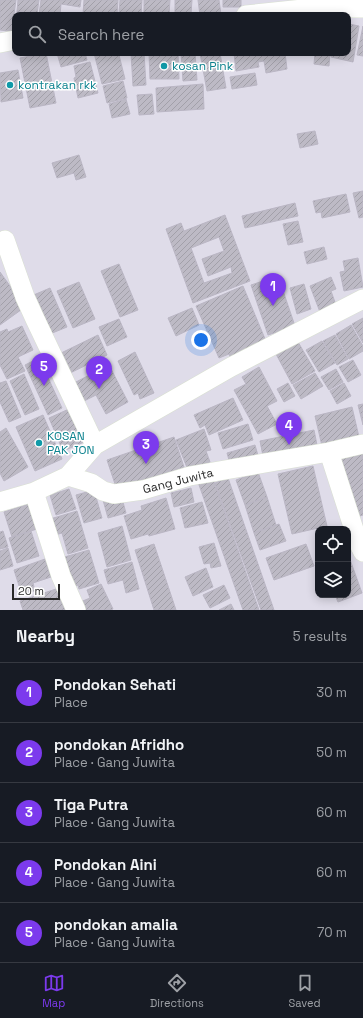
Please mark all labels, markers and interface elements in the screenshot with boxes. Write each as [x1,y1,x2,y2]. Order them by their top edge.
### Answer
search box [12,12,351,56]
icon: search [26,23,48,45]
text: Search here [58,25,144,44]
place label: kosan Pink [172,58,234,74]
marker: kosan Pink [159,61,169,71]
place label: kontrakan rkk [18,77,97,93]
marker: kontrakan rkk [5,80,15,90]
pin: 1 [260,273,286,306]
your location [191,330,211,350]
pin: 5 [31,353,57,386]
pin: 2 [86,356,112,389]
pin: 4 [276,412,302,445]
place label: KOSAN PAK JON [47,428,94,458]
pin: 3 [133,431,159,464]
marker: KOSAN PAK JON [34,438,44,448]
street label: Gang Juwita [141,464,215,497]
map controls [315,526,351,598]
button: locate [315,526,351,562]
button: layers [315,562,351,598]
scale bar [12,582,60,601]
text: 20 m [18,584,44,598]
text: Nearby [16,625,75,647]
text: 5 results [293,628,347,645]
text: Pondokan Sehati [54,675,176,694]
text: 1 [26,684,32,701]
text: 30 m [316,684,347,701]
text: Place [54,694,88,711]
text: pondokan Afridho [54,735,184,754]
text: 2 [25,744,33,761]
text: 50 m [316,744,347,761]
text: Place · Gang Juwita [54,754,175,771]
text: Tiga Putra [54,795,128,814]
text: 3 [25,804,33,821]
text: 60 m [316,804,347,821]
text: Place · Gang Juwita [54,814,175,831]
text: Pondokan Aini [54,855,157,874]
text: 4 [25,864,33,881]
text: 60 m [316,864,347,881]
text: Place · Gang Juwita [54,874,175,891]
text: pondokan amalia [54,915,178,934]
text: 5 [25,924,33,941]
text: 70 m [317,924,347,941]
text: Place · Gang Juwita [54,934,175,951]
tab: Map [42,972,65,1010]
tab: Directions [150,972,204,1010]
tab: Saved [289,972,321,1010]

